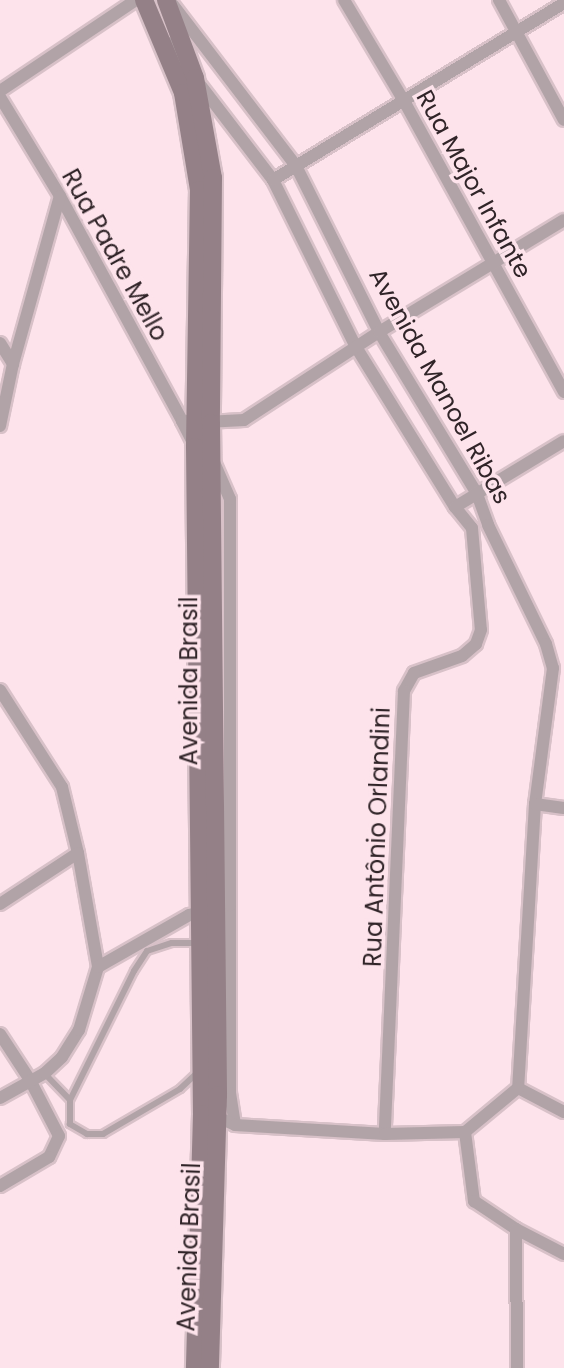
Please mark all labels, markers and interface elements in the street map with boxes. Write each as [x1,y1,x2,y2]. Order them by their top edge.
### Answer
street label: Rua Major Infante [410,85,538,283]
street label: Rua Padre Mello [56,164,174,346]
street label: Avenida Manoel Ribas [363,263,517,509]
street label: Avenida Brasil [175,597,203,765]
street label: Rua Antônio Orlandini [358,707,396,967]
street label: Avenida Brasil [172,1162,206,1332]

